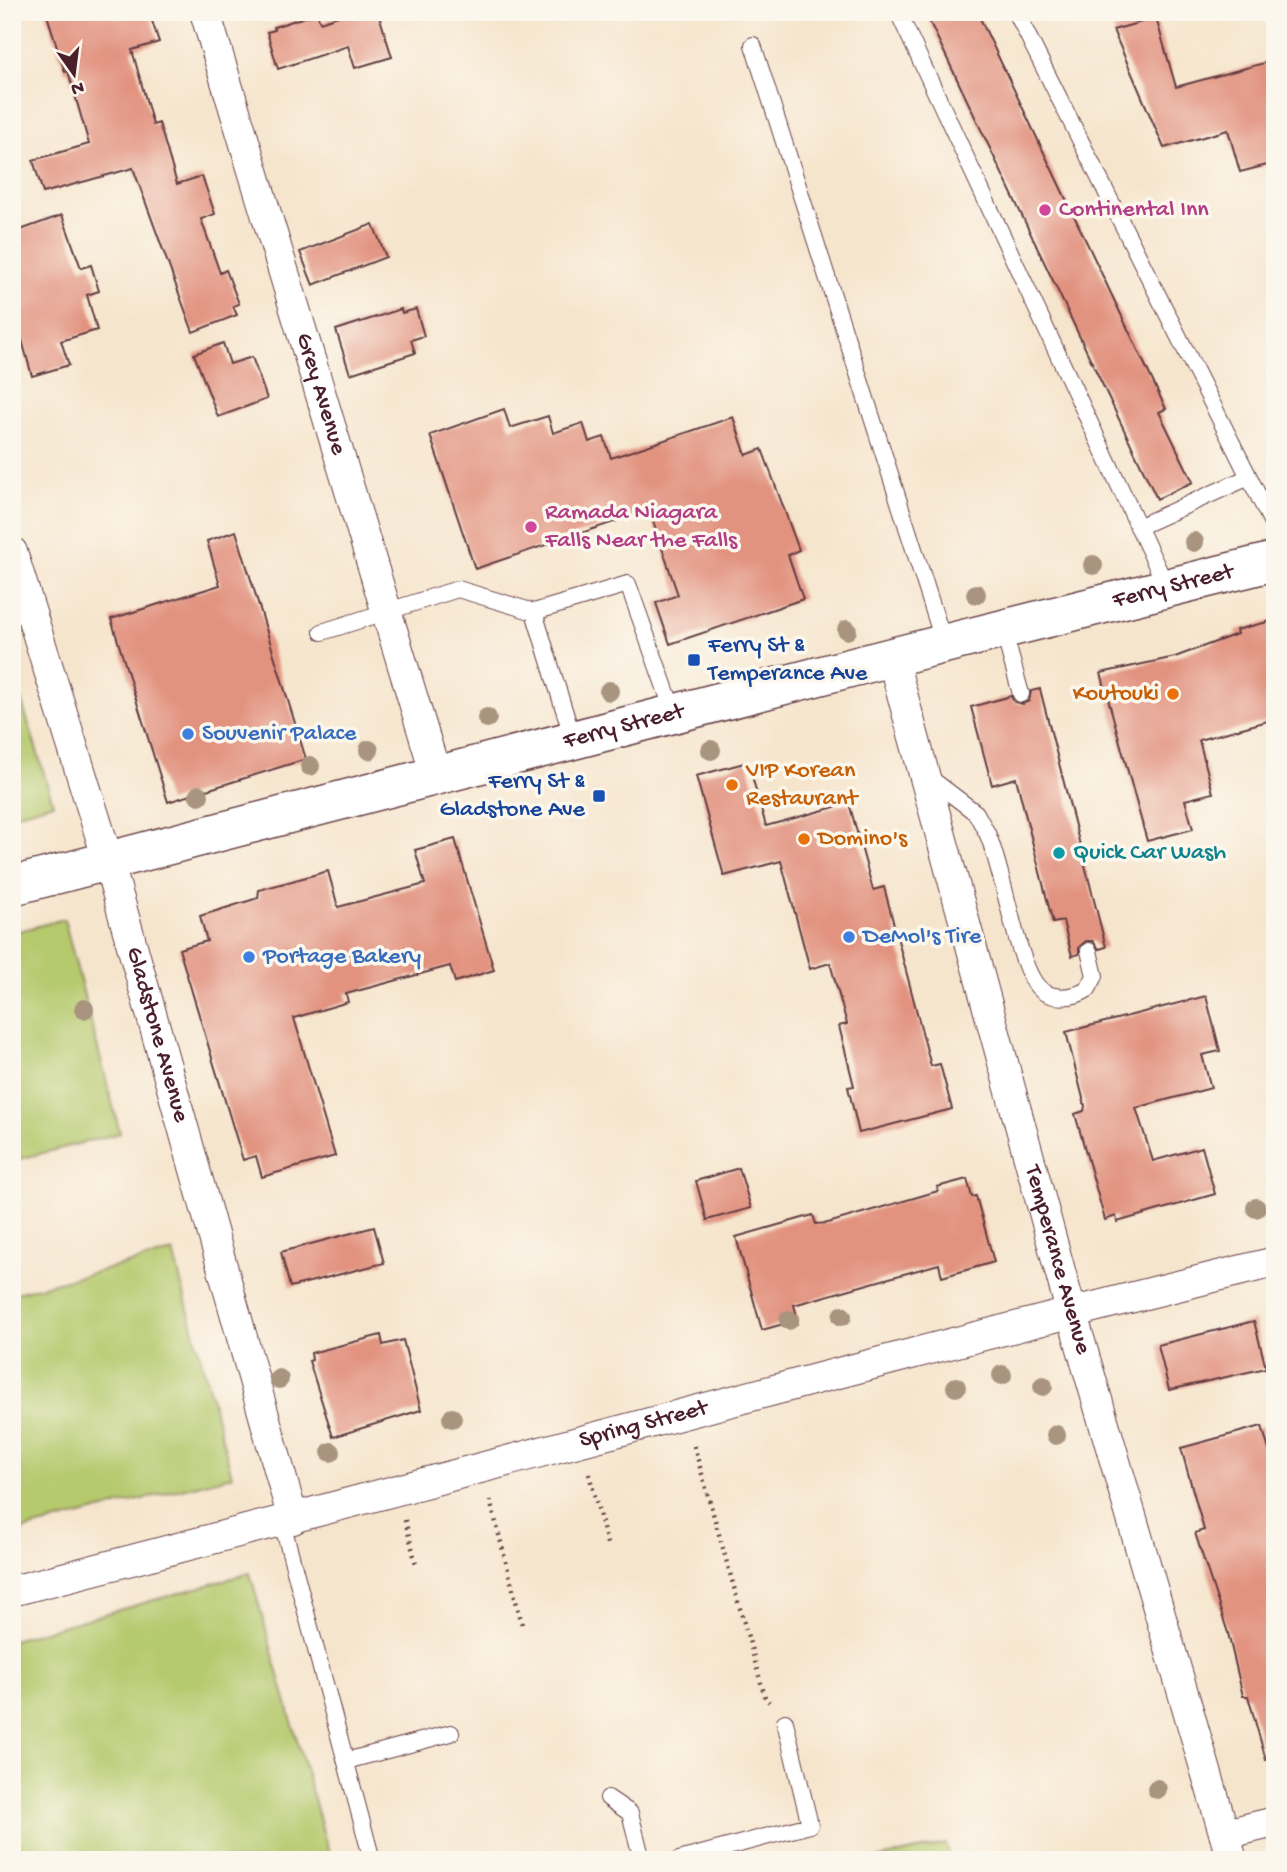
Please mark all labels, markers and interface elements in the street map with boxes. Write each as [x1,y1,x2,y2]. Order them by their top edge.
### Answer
north arrow [38,38,108,108]
text: N [68,74,86,100]
place label: Continental Inn [1059,196,1209,225]
marker: Continental Inn [1037,202,1053,218]
street label: Grey Avenue [289,330,353,459]
place label: Ramada Niagara Falls Near the Falls [544,499,738,556]
marker: Ramada Niagara Falls Near the Falls [523,519,539,535]
street label: Ferry Street [1109,557,1238,616]
place label: Ferry St & Temperance Ave [706,632,868,689]
marker: Ferry St & Temperance Ave [686,652,702,668]
place label: Koutouki [1073,680,1159,709]
marker: Koutouki [1165,686,1181,702]
street label: Ferry Street [559,697,689,757]
place label: Souvenir Palace [202,720,357,749]
marker: Souvenir Palace [180,726,196,742]
place label: VIP Korean Restaurant [745,757,859,814]
place label: Ferry St & Gladstone Ave [440,768,586,825]
marker: VIP Korean Restaurant [724,777,740,793]
marker: Ferry St & Gladstone Ave [591,788,607,804]
place label: Domino's [816,825,908,854]
marker: Domino's [796,831,812,847]
place label: Quick Car Wash [1073,839,1226,868]
marker: Quick Car Wash [1051,845,1067,861]
place label: DeMol's Tire [861,923,982,952]
marker: DeMol's Tire [841,929,857,945]
place label: Portage Bakery [262,943,421,972]
street label: Gladstone Avenue [119,944,196,1126]
marker: Portage Bakery [241,949,257,965]
street label: Temperance Avenue [1017,1160,1098,1358]
street label: Spring Street [576,1393,713,1455]

